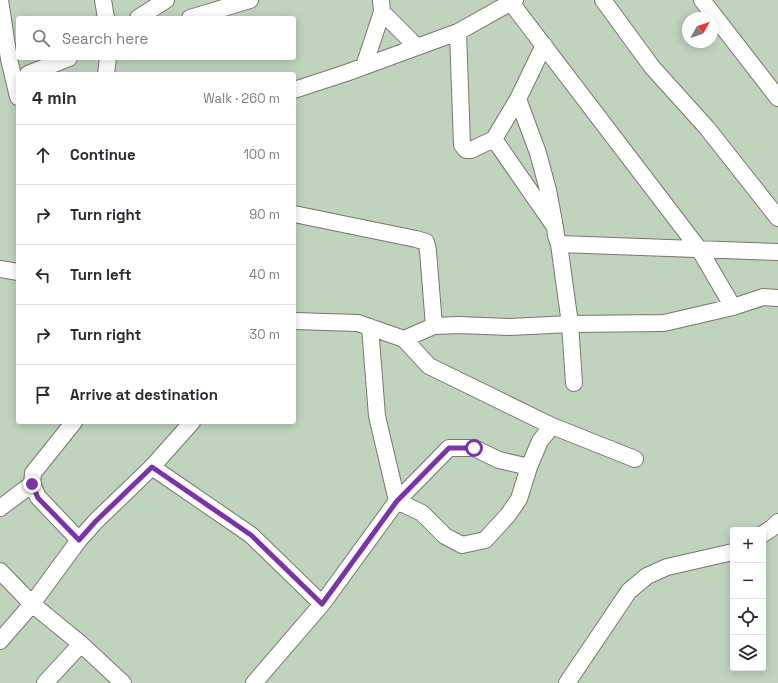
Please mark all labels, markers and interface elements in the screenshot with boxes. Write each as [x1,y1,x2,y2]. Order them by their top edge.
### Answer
north arrow [682,12,718,48]
search box [16,16,296,60]
icon: search [30,27,52,49]
text: Search here [62,29,148,48]
text: 4 min [32,87,77,109]
text: Walk · 260 m [203,90,280,107]
icon: ahead [32,144,54,166]
text: Continue [70,145,136,164]
text: 100 m [243,146,280,163]
icon: right [32,204,54,226]
text: Turn right [70,205,141,224]
text: 90 m [249,206,280,223]
icon: left [32,264,54,286]
text: Turn left [70,265,132,284]
text: 40 m [249,266,280,283]
icon: right [32,324,54,346]
text: Turn right [70,325,141,344]
text: 30 m [249,326,280,343]
icon: arrive [32,384,54,406]
text: Arrive at destination [70,385,218,404]
route start [465,439,483,457]
route end [23,475,41,493]
map controls [730,527,766,671]
button: + [730,527,766,563]
button: − [730,563,766,599]
button: locate [730,599,766,635]
button: layers [730,635,766,671]

